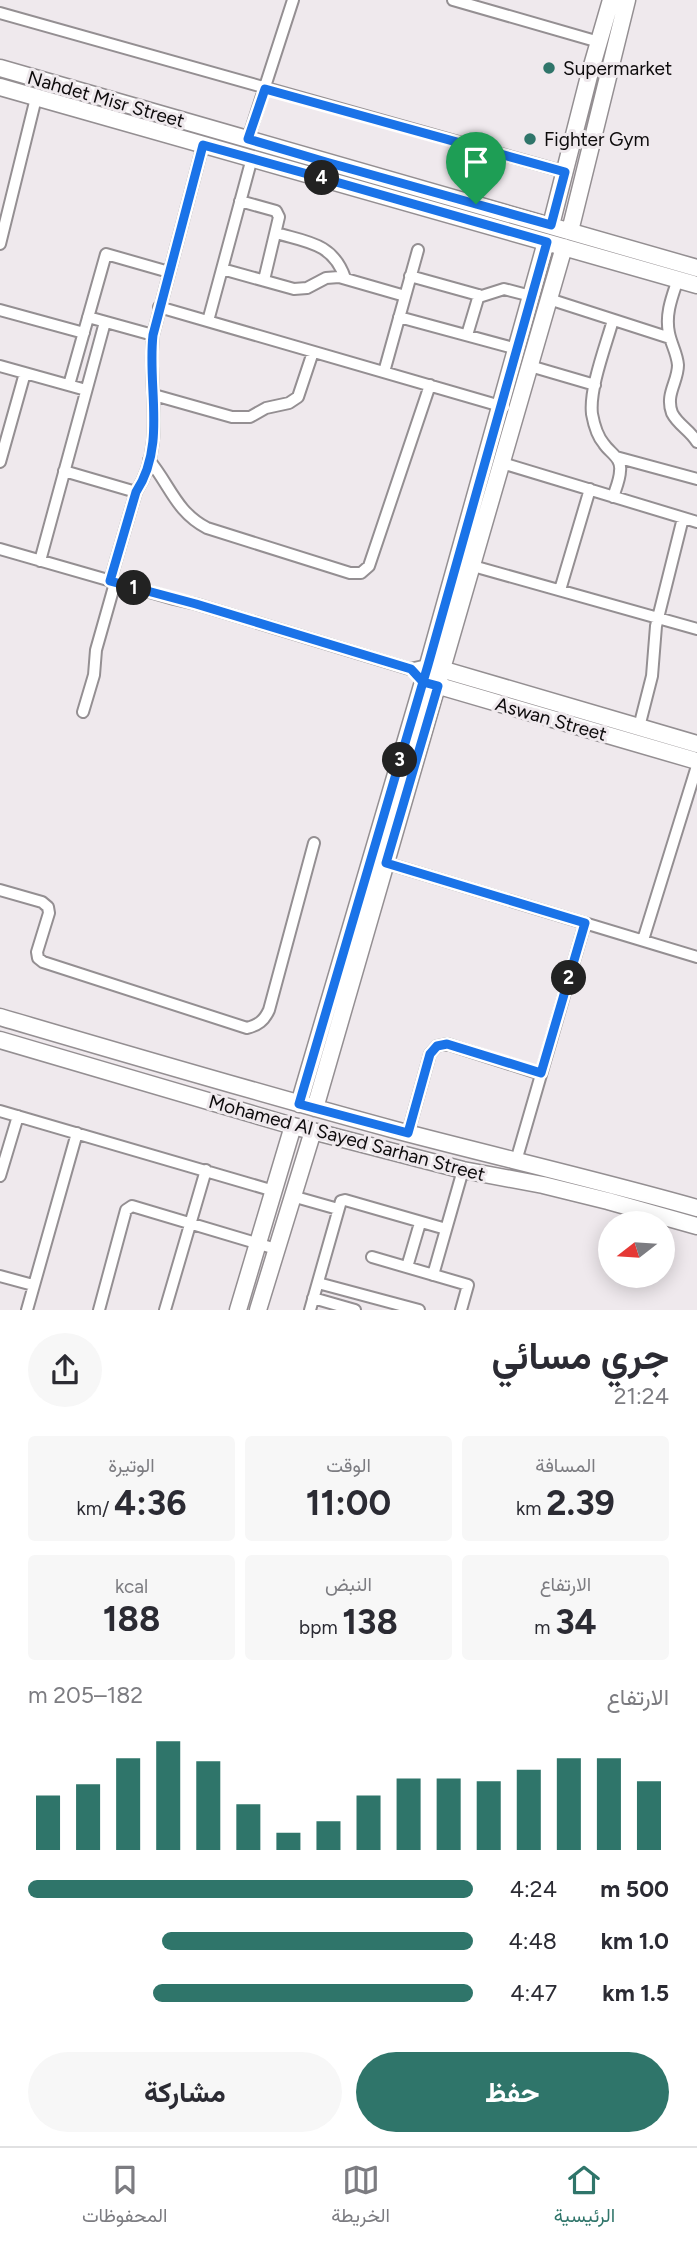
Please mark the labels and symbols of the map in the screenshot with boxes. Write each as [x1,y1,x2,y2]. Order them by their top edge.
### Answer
place label: Supermarket [563,57,672,80]
marker: Supermarket [541,60,557,76]
street label: Nahdet Misr Street [25,66,187,132]
place label: Fighter Gym [544,128,650,151]
marker: Fighter Gym [522,131,538,147]
pin [446,132,506,204]
pin: 4 [304,160,340,196]
pin: 1 [116,570,152,606]
street label: Aswan Street [493,692,609,746]
pin: 3 [382,742,418,778]
pin: 2 [552,960,586,996]
street label: Mohamed Al Sayed Sarhan Street [206,1090,488,1186]
north arrow [598,1211,676,1288]

